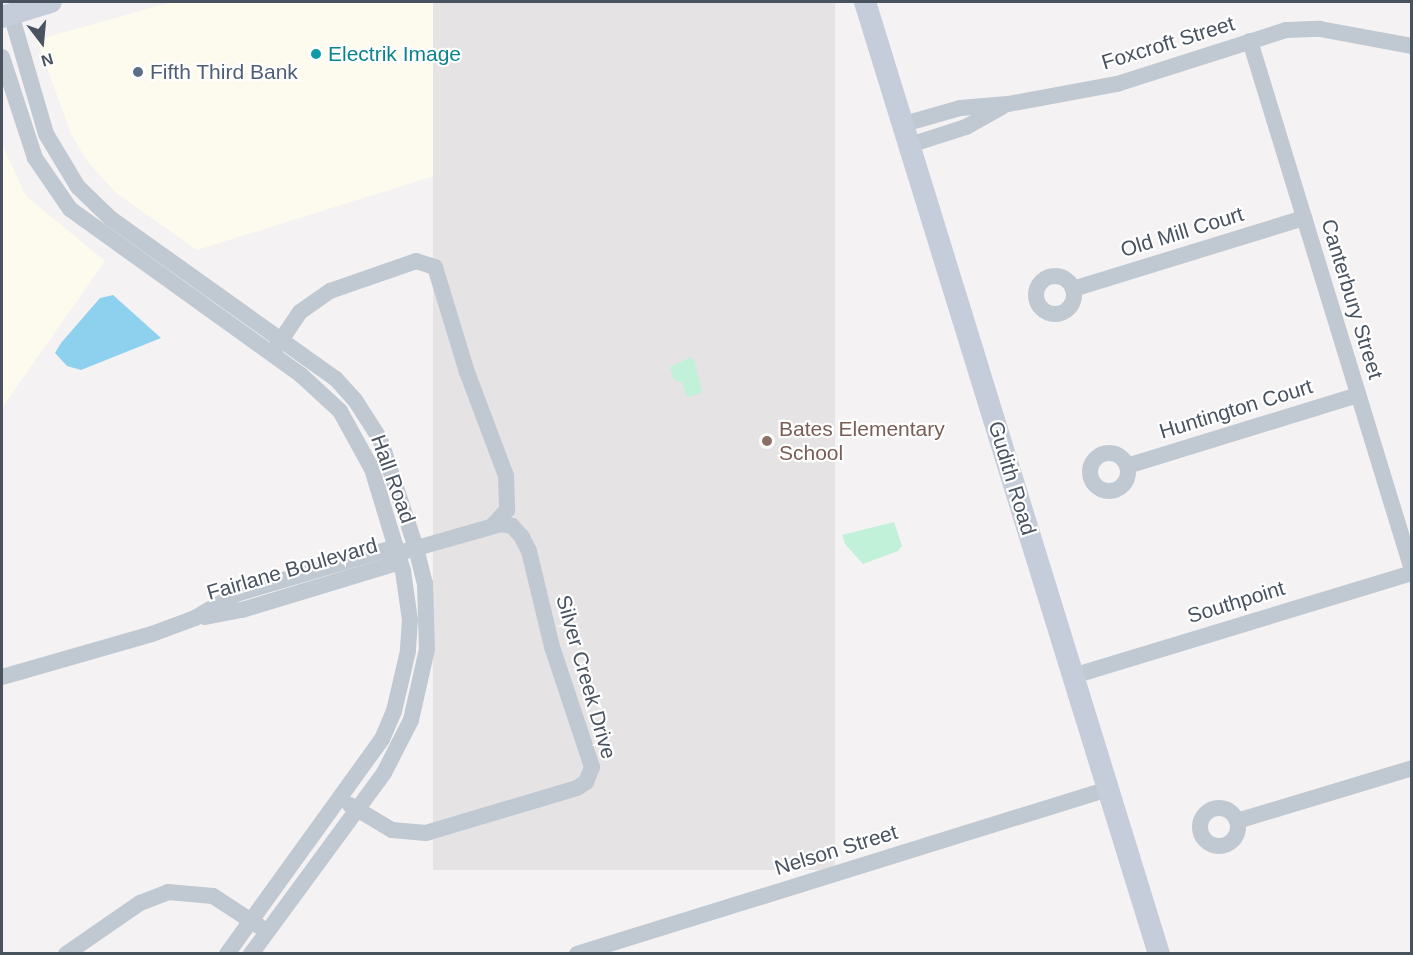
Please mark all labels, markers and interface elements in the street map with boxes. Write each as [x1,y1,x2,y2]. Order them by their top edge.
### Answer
street label: Foxcroft Street [1098,11,1238,75]
north arrow [12,12,72,72]
place label: Electrik Image [328,41,461,67]
marker: Electrik Image [309,47,323,61]
text: N [39,50,55,70]
place label: Fifth Third Bank [150,59,298,85]
marker: Fifth Third Bank [131,65,145,79]
street label: Old Mill Court [1118,201,1246,263]
street label: Canterbury Street [1316,216,1388,382]
street label: Huntington Court [1156,374,1316,444]
place label: Bates Elementary School [779,416,945,466]
street label: Gudith Road [983,418,1041,538]
street label: Hall Road [365,431,421,527]
marker: Bates Elementary School [760,434,774,448]
street label: Fairlane Boulevard [204,533,380,605]
street label: Southpoint [1184,575,1288,629]
street label: Silver Creek Drive [551,592,621,762]
street label: Nelson Street [771,819,901,881]

